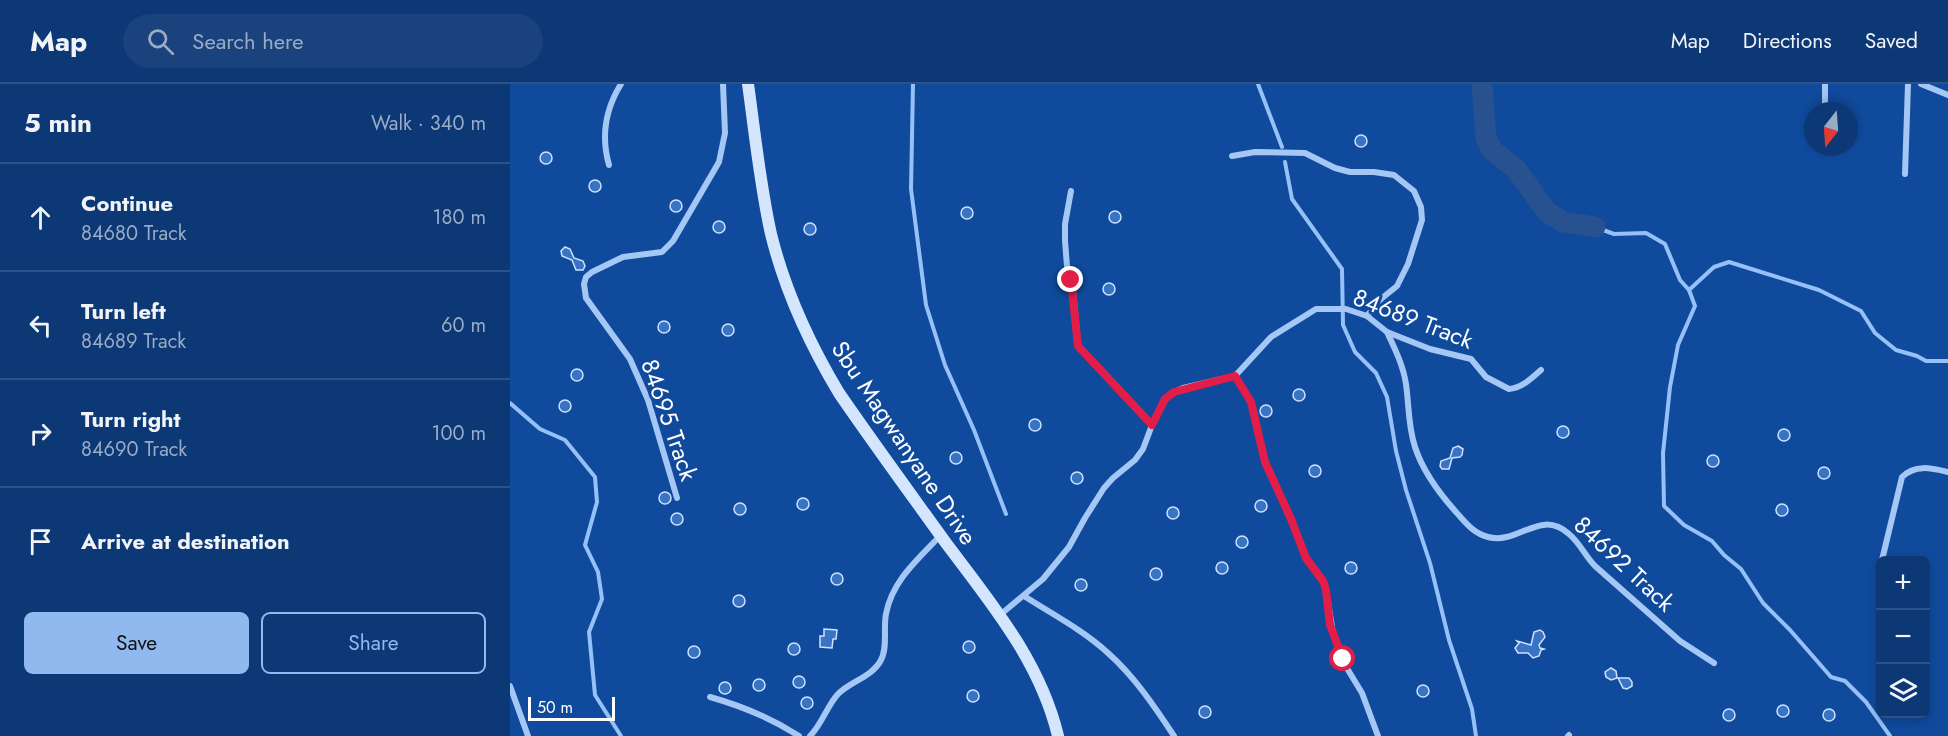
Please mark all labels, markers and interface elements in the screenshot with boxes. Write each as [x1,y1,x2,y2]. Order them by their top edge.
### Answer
search box [123,14,543,68]
text: Map [30,21,87,62]
icon: search [144,25,177,58]
text: Search here [192,25,304,57]
text: Map [1671,26,1710,56]
text: Directions [1743,26,1832,56]
text: Saved [1865,26,1918,56]
north arrow [1804,102,1858,156]
text: 5 min [24,104,92,142]
text: Walk · 340 m [371,109,486,138]
text: Continue [81,187,173,219]
icon: ahead [24,201,57,234]
text: 180 m [432,203,486,232]
text: 84680 Track [81,219,187,248]
route end [1057,266,1083,292]
street label: 84689 Track [1348,280,1479,358]
text: Turn left [81,295,166,327]
icon: left [24,309,57,342]
text: 60 m [441,311,486,340]
text: 84689 Track [81,327,186,356]
street label: Sbu Magwanyane Drive [823,334,986,552]
street label: 84695 Track [632,354,707,486]
text: Turn right [81,403,181,435]
icon: right [24,417,57,450]
text: 100 m [431,419,486,448]
text: 84690 Track [81,435,187,464]
street label: 84692 Track [1566,508,1683,620]
icon: arrive [24,525,57,558]
text: Arrive at destination [81,525,290,557]
map controls [1876,556,1930,718]
button: + [1876,556,1930,610]
button: − [1876,610,1930,664]
button: Save [24,612,249,674]
button: Share [261,612,486,674]
route start [1329,645,1355,671]
button: layers [1876,664,1930,718]
scale bar [528,694,615,722]
text: 50 m [537,696,573,719]

